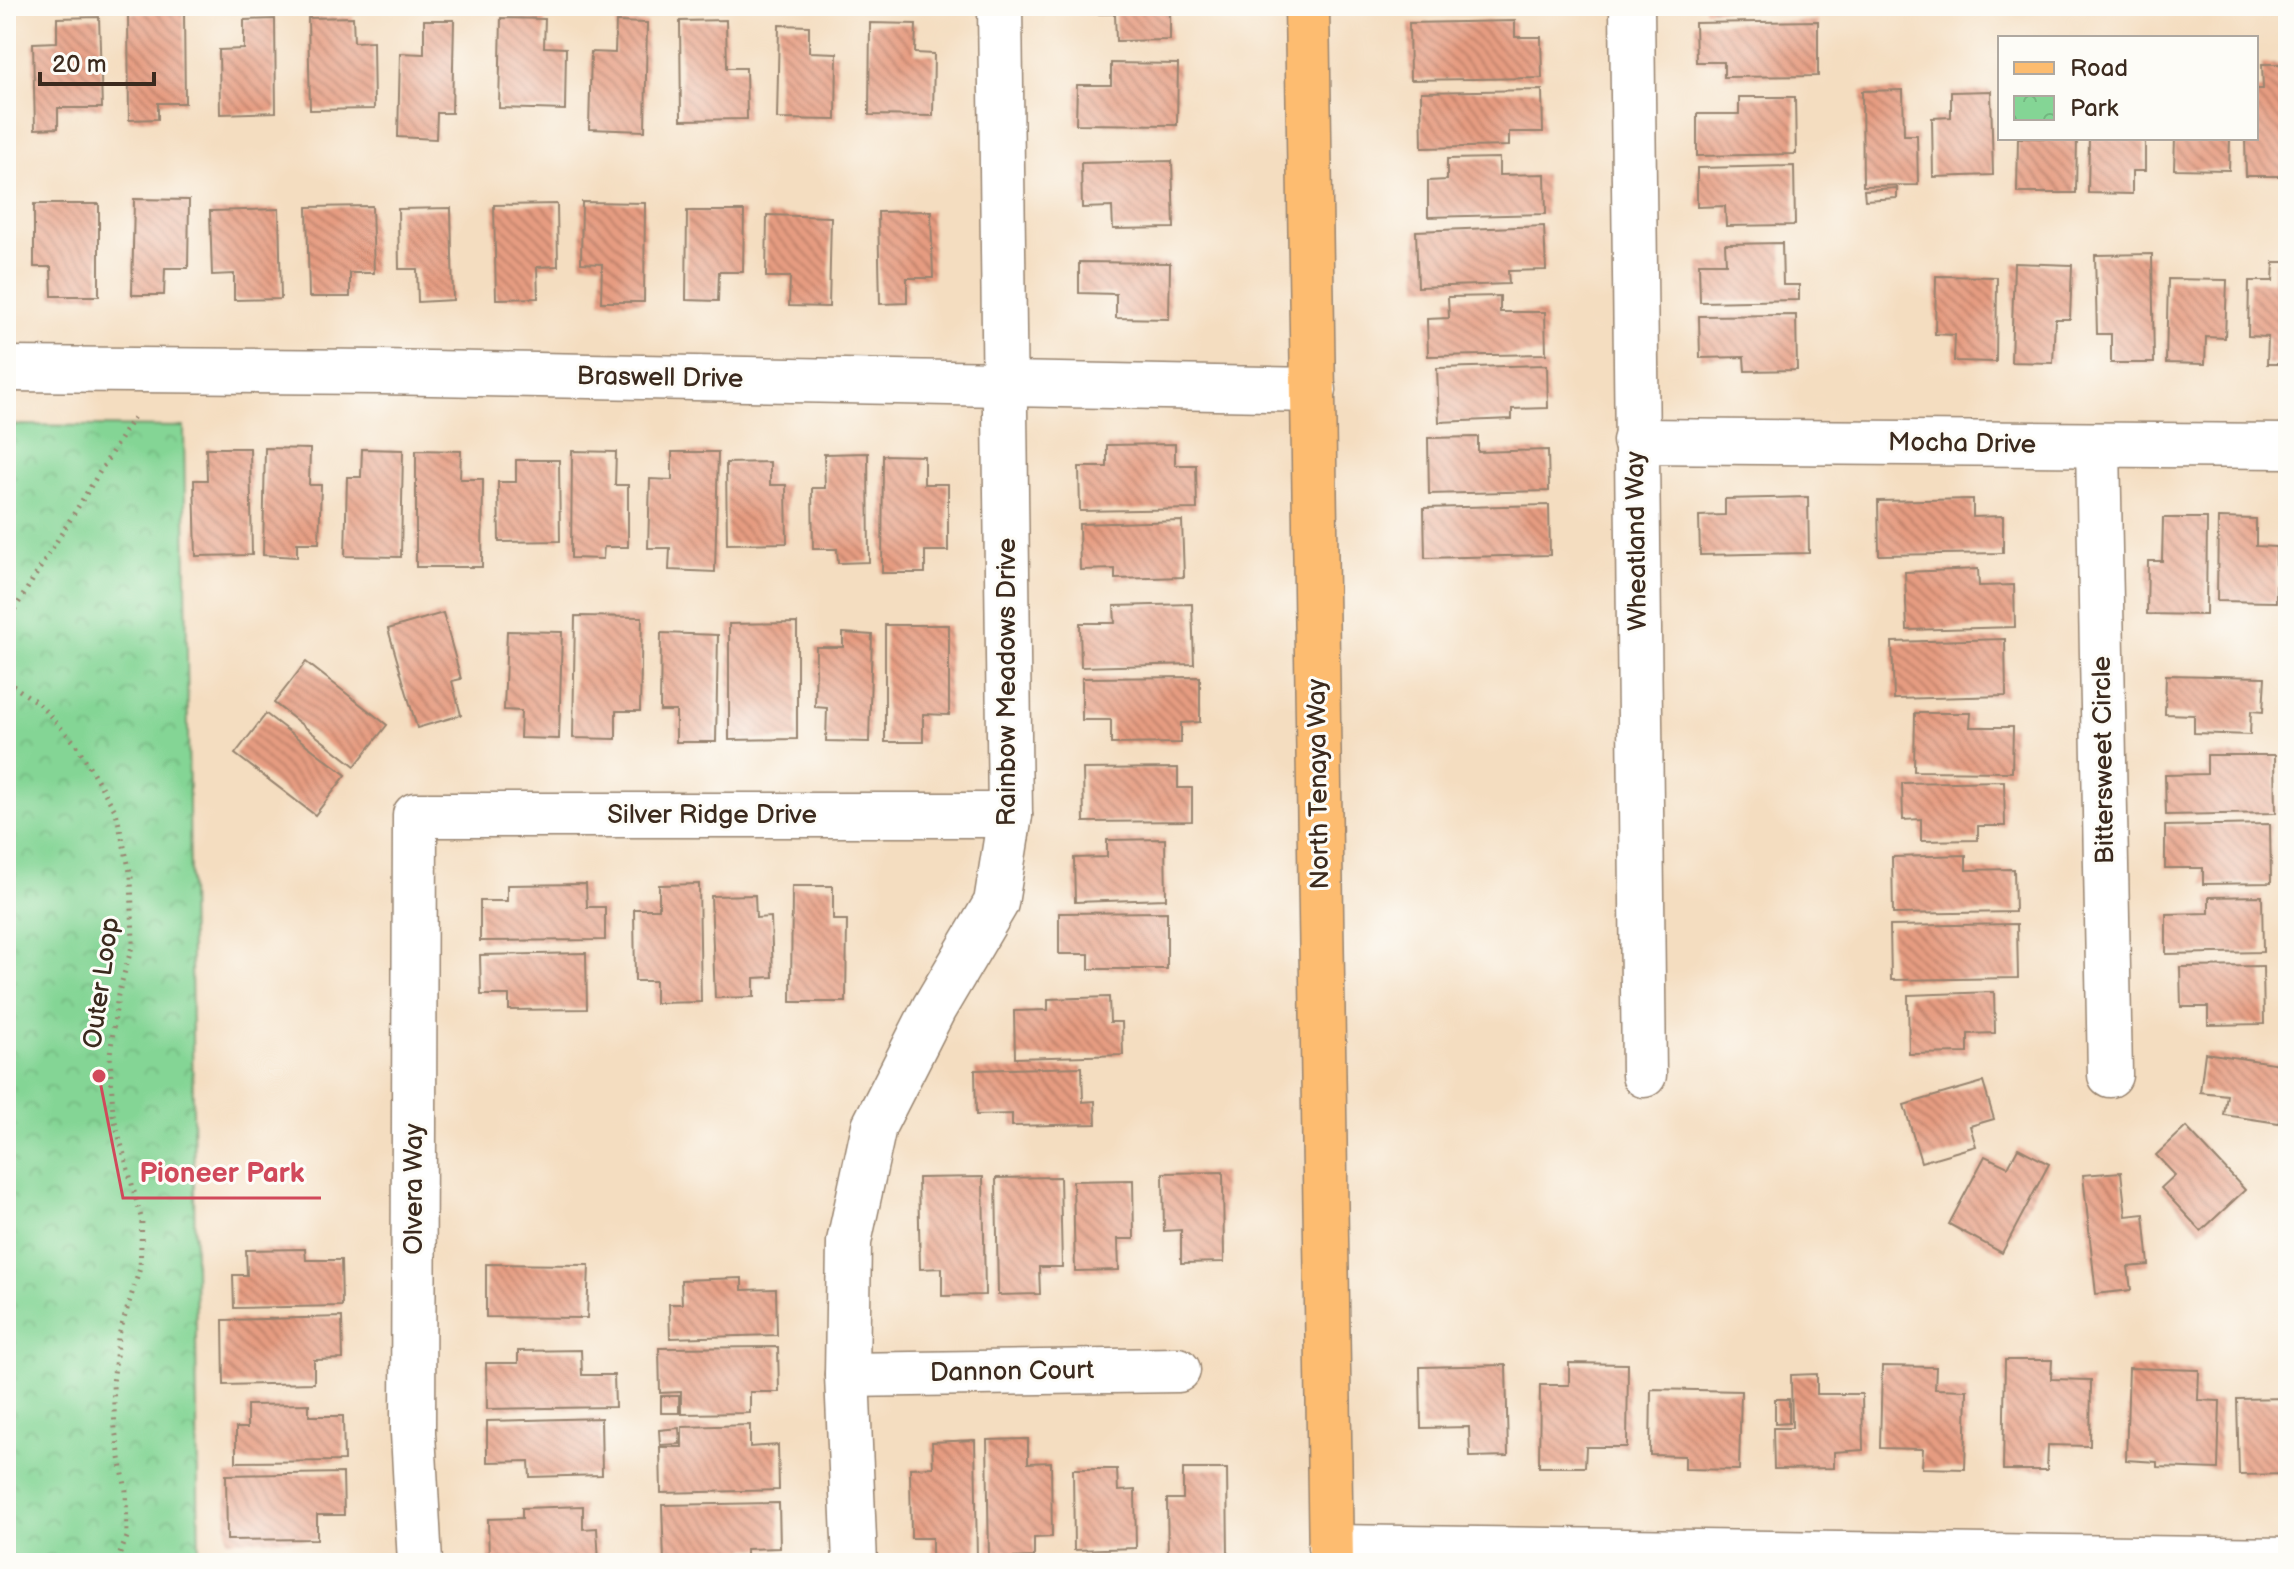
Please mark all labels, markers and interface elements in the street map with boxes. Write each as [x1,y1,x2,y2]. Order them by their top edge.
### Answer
scale bar [40,36,154,86]
legend [1998,36,2258,140]
text: 20 m [52,50,107,79]
text: Road [2070,54,2128,83]
text: Park [2070,94,2118,123]
street label: Braswell Drive [576,361,744,395]
street label: Mocha Drive [1888,427,2036,461]
street label: Wheatland Way [1620,451,1654,631]
street label: Rainbow Meadows Drive [992,538,1023,826]
street label: Bittersweet Circle [2087,656,2121,864]
street label: North Tenaya Way [1302,678,1336,890]
street label: Silver Ridge Drive [607,800,817,831]
street label: Outer Loop [77,915,127,1051]
street label: Olvera Way [399,1123,430,1255]
callout: Pioneer Park [123,1146,321,1198]
text: Pioneer Park [139,1157,305,1190]
street label: Dannon Court [930,1355,1094,1389]

